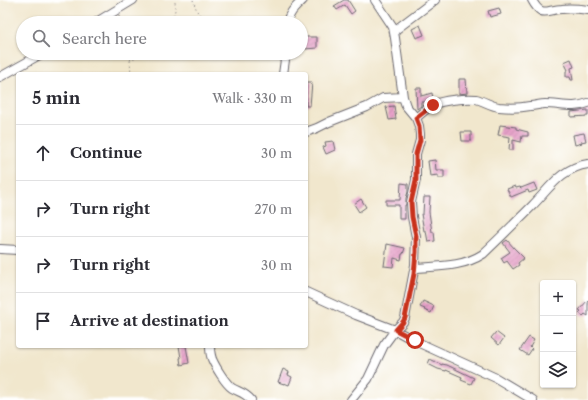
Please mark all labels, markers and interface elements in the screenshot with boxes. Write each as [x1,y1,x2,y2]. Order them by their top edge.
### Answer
search box [16,16,308,60]
icon: search [30,27,52,49]
text: Search here [62,29,147,48]
text: 5 min [32,88,80,108]
text: Walk · 330 m [212,90,292,106]
route end [424,96,442,114]
icon: ahead [32,142,54,164]
text: Continue [70,143,142,162]
text: 30 m [261,145,292,161]
icon: right [32,198,54,220]
text: Turn right [70,199,150,218]
text: 270 m [254,201,292,217]
icon: right [32,254,54,276]
text: Turn right [70,255,150,274]
text: 30 m [261,257,292,273]
map controls [540,280,576,388]
button: + [540,280,576,316]
icon: arrive [32,310,54,332]
text: Arrive at destination [70,311,229,330]
button: − [540,316,576,352]
route start [406,331,424,349]
button: layers [540,352,576,388]

